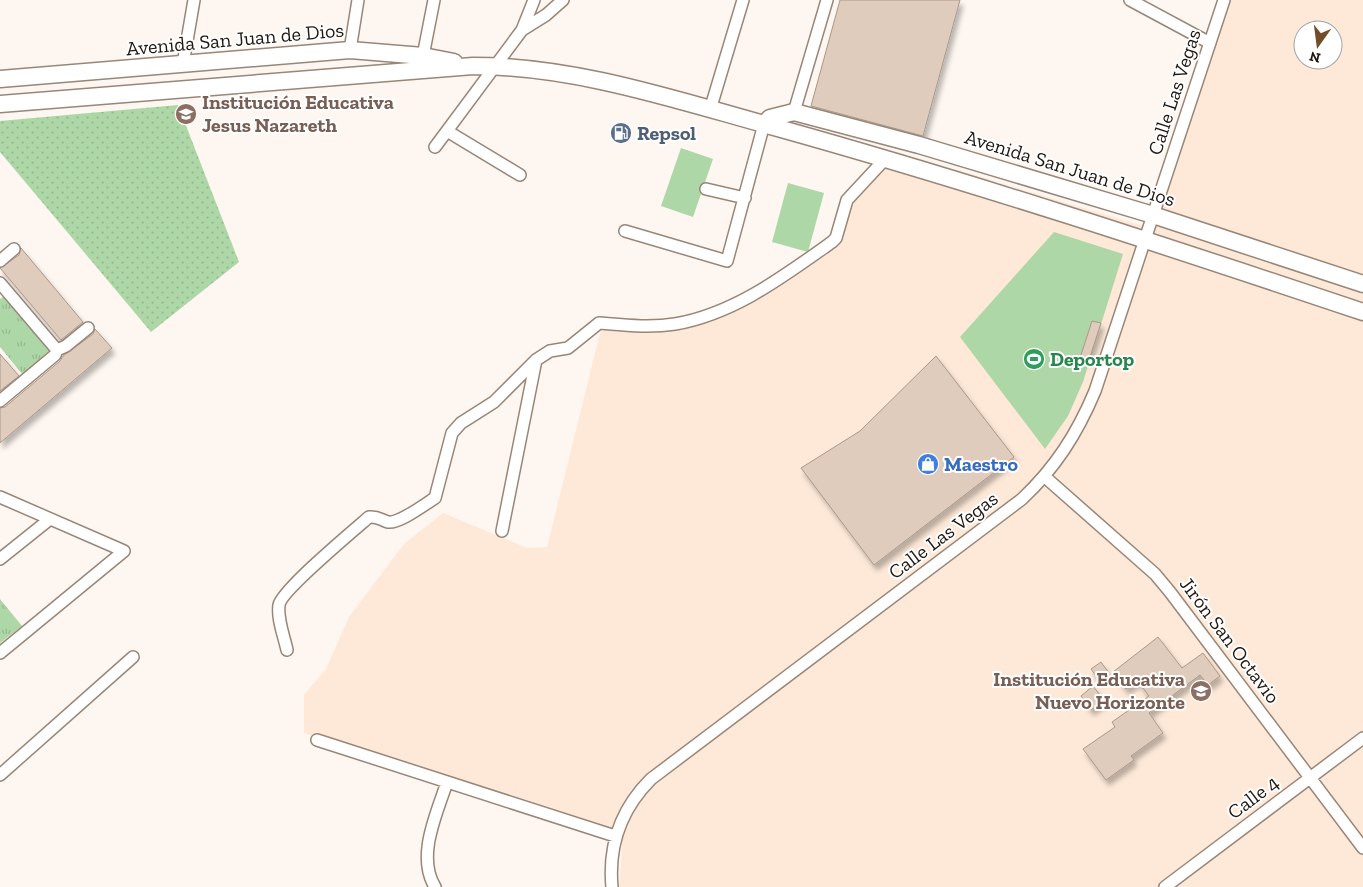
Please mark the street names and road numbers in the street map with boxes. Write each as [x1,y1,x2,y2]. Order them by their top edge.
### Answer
street label: Avenida San Juan de Dios [125,18,345,60]
street label: Calle Las Vegas [1142,26,1206,158]
street label: Avenida San Juan de Dios [962,125,1178,211]
street label: Calle Las Vegas [884,486,1002,584]
street label: Jirón San Octavio [1175,572,1285,708]
street label: Calle 4 [1223,770,1284,824]

